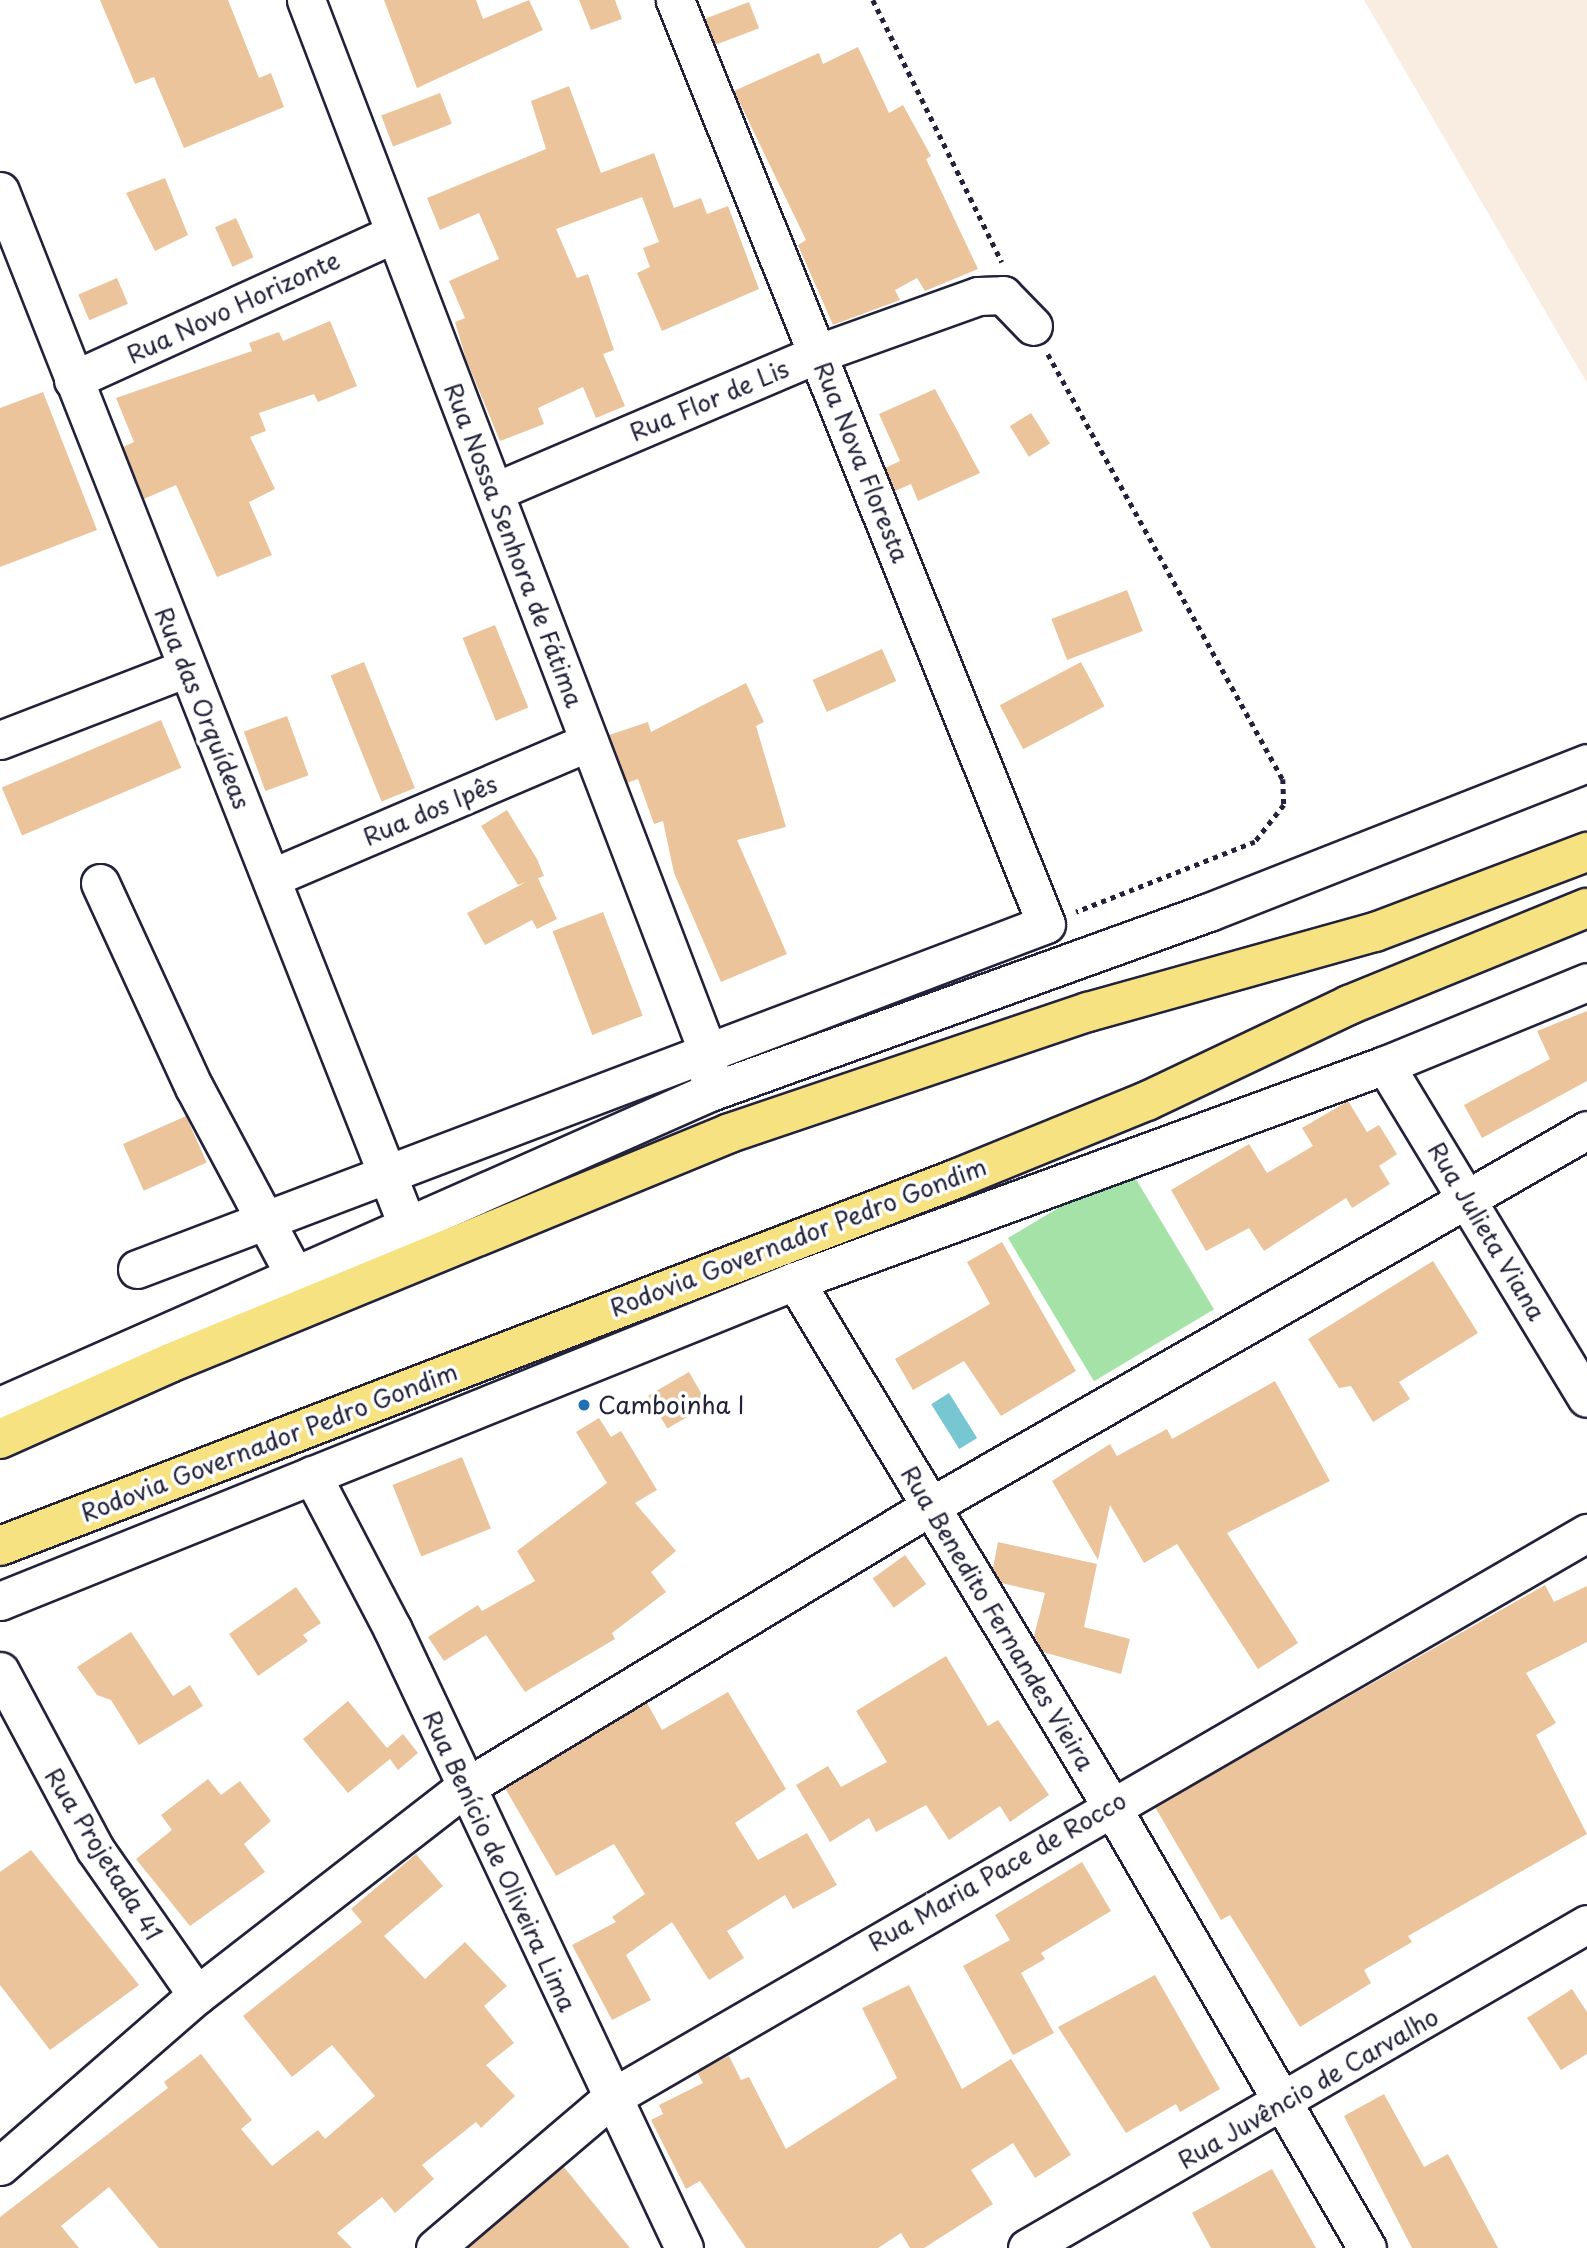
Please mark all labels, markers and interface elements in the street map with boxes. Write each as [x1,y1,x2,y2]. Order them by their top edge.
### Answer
street label: Rua Novo Horizonte [122,245,344,369]
street label: Rua Flor de Lis [624,353,794,447]
street label: Rua Nova Floresta [809,357,915,567]
street label: Rua Nossa Senhora de Fátima [438,377,590,713]
street label: Rua das Orquídeas [149,601,257,815]
street label: Rua dos Ipês [358,769,502,851]
street label: Rua Julieta Viana [1421,1135,1553,1327]
street label: Rodovia Governador Pedro Gondim [604,1151,992,1323]
street label: Rodovia Governador Pedro Gondim [75,1356,463,1528]
place label: Camboinha I [598,1391,745,1419]
marker: Camboinha I [576,1397,592,1413]
street label: Rua Benedito Fernandes Vieira [894,1458,1102,1778]
street label: Rua Benício de Oliveira Lima [416,1704,584,2018]
street label: Rua Projetada 41 [39,1762,169,1946]
street label: Rua Maria Pace de Rocco [862,1785,1132,1957]
street label: Rua Juvêncio de Carvalho [1171,2001,1445,2175]

